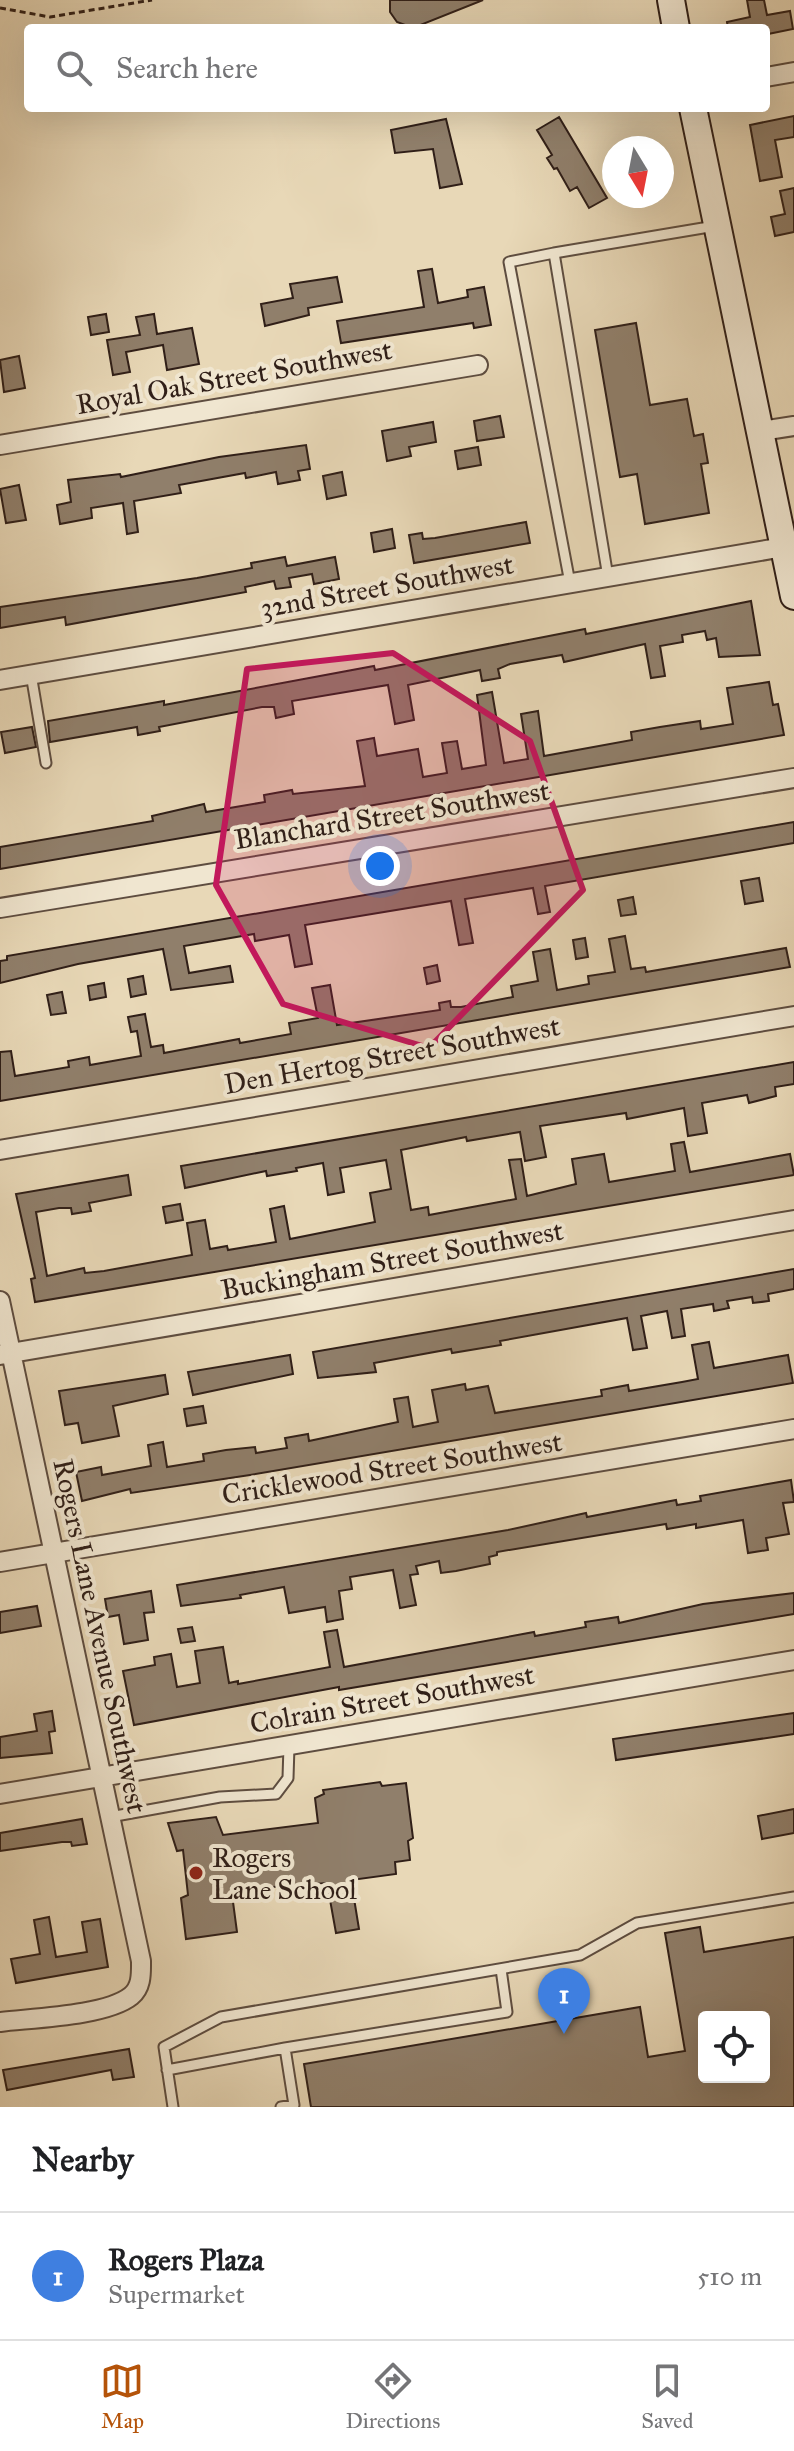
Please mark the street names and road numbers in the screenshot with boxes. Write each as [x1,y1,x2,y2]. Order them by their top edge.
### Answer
street label: Royal Oak Street Southwest [73,332,395,422]
street label: 32nd Street Southwest [258,547,516,625]
street label: Blanchard Street Southwest [232,773,552,857]
street label: Den Hertog Street Southwest [221,1008,563,1102]
street label: Buckingham Street Southwest [218,1213,566,1307]
street label: Cricklewood Street Southwest [219,1424,565,1512]
street label: Rogers Lane Avenue Southwest [45,1456,155,1816]
street label: Colrain Street Southwest [247,1657,537,1741]

